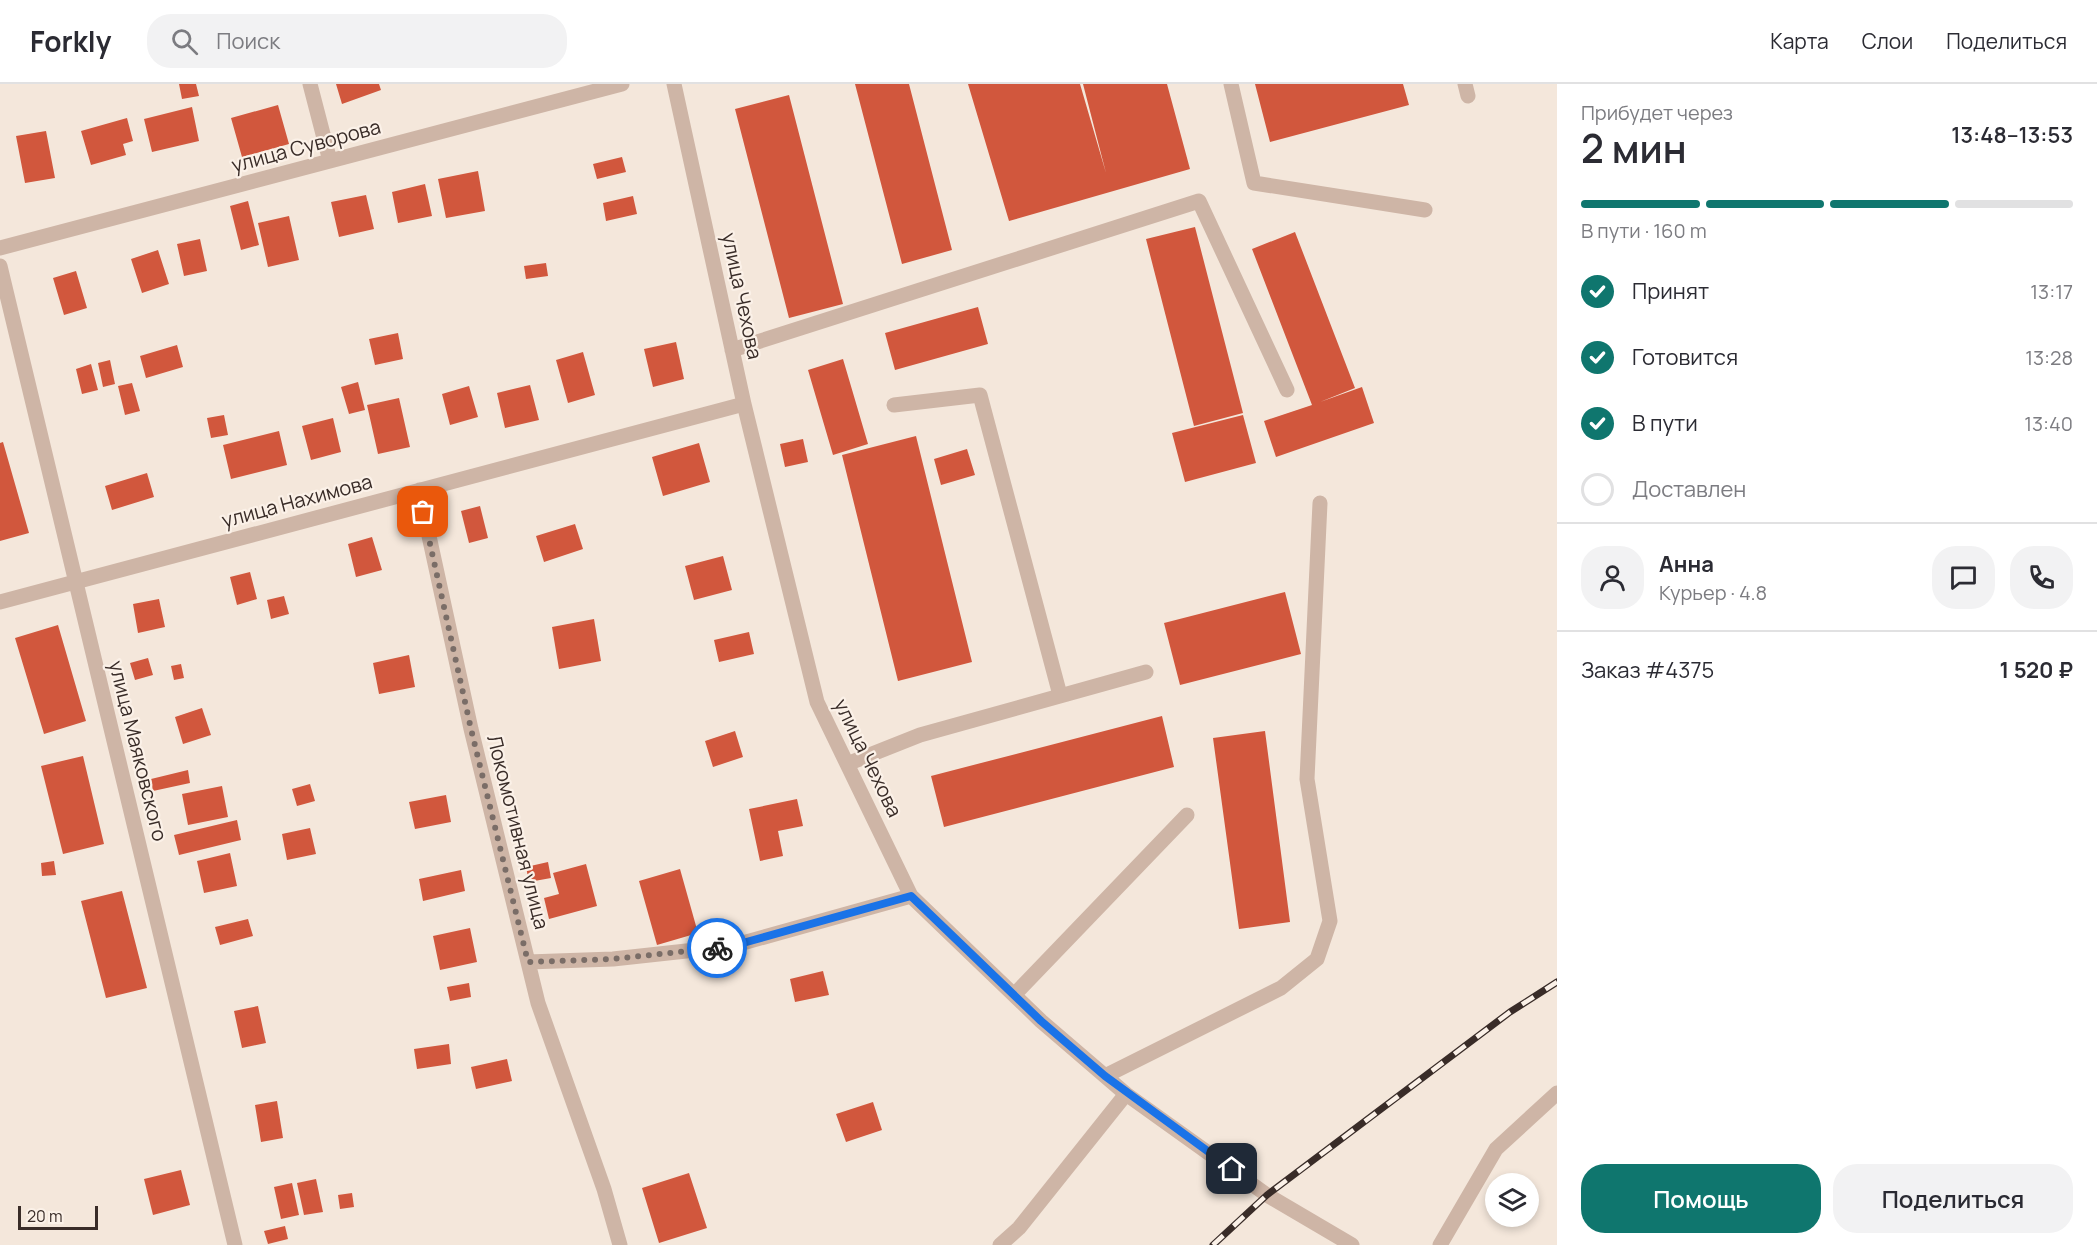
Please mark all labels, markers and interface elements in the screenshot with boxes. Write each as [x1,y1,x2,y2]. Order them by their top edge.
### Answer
search box [147,14,567,68]
text: Forkly [30,22,111,60]
icon: search [168,25,201,58]
text: Поиск [216,26,280,56]
text: Карта [1770,27,1829,55]
text: Слои [1862,27,1913,55]
text: Поделиться [1946,27,2067,55]
text: Прибудет через [1581,99,1733,126]
street label: улица Суворова [228,113,383,178]
text: 13:48–13:53 [1951,120,2073,150]
text: 2 мин [1581,121,1687,175]
text: В пути · 160 m [1581,217,1707,244]
street label: улица Чехова [716,230,769,362]
icon: check [1581,275,1614,308]
text: Принят [1632,276,1709,306]
text: 13:17 [2030,278,2073,305]
icon: check [1581,341,1614,374]
text: Готовится [1632,342,1738,372]
text: 13:28 [2025,344,2073,371]
icon: check [1581,407,1614,440]
text: В пути [1632,408,1698,438]
text: 13:40 [2024,410,2073,437]
street label: улица Нахимова [219,467,375,534]
text: Доставлен [1632,474,1746,504]
pin [397,486,448,537]
icon: bag [406,495,439,528]
button: person [1581,546,1644,609]
button: chat [1932,546,1995,609]
button: phone [2010,546,2073,609]
text: Анна [1659,549,1714,579]
text: Курьер · 4.8 [1659,579,1767,606]
text: Заказ #4375 [1581,655,1714,685]
text: 1 520 ₽ [2000,655,2073,685]
street label: улица Маяковского [103,658,174,844]
street label: улица Чехова [828,694,909,821]
street label: Локомотивная улица [481,732,556,932]
courier [687,918,747,978]
icon: bike [701,932,734,965]
pin [1206,1143,1257,1194]
icon: home [1215,1152,1248,1185]
button: Помощь [1581,1164,1821,1233]
button: Поделиться [1833,1164,2073,1233]
map controls [1485,1173,1539,1227]
button: layers [1485,1173,1539,1227]
scale bar [18,1203,98,1230]
text: 20 m [27,1205,63,1227]

